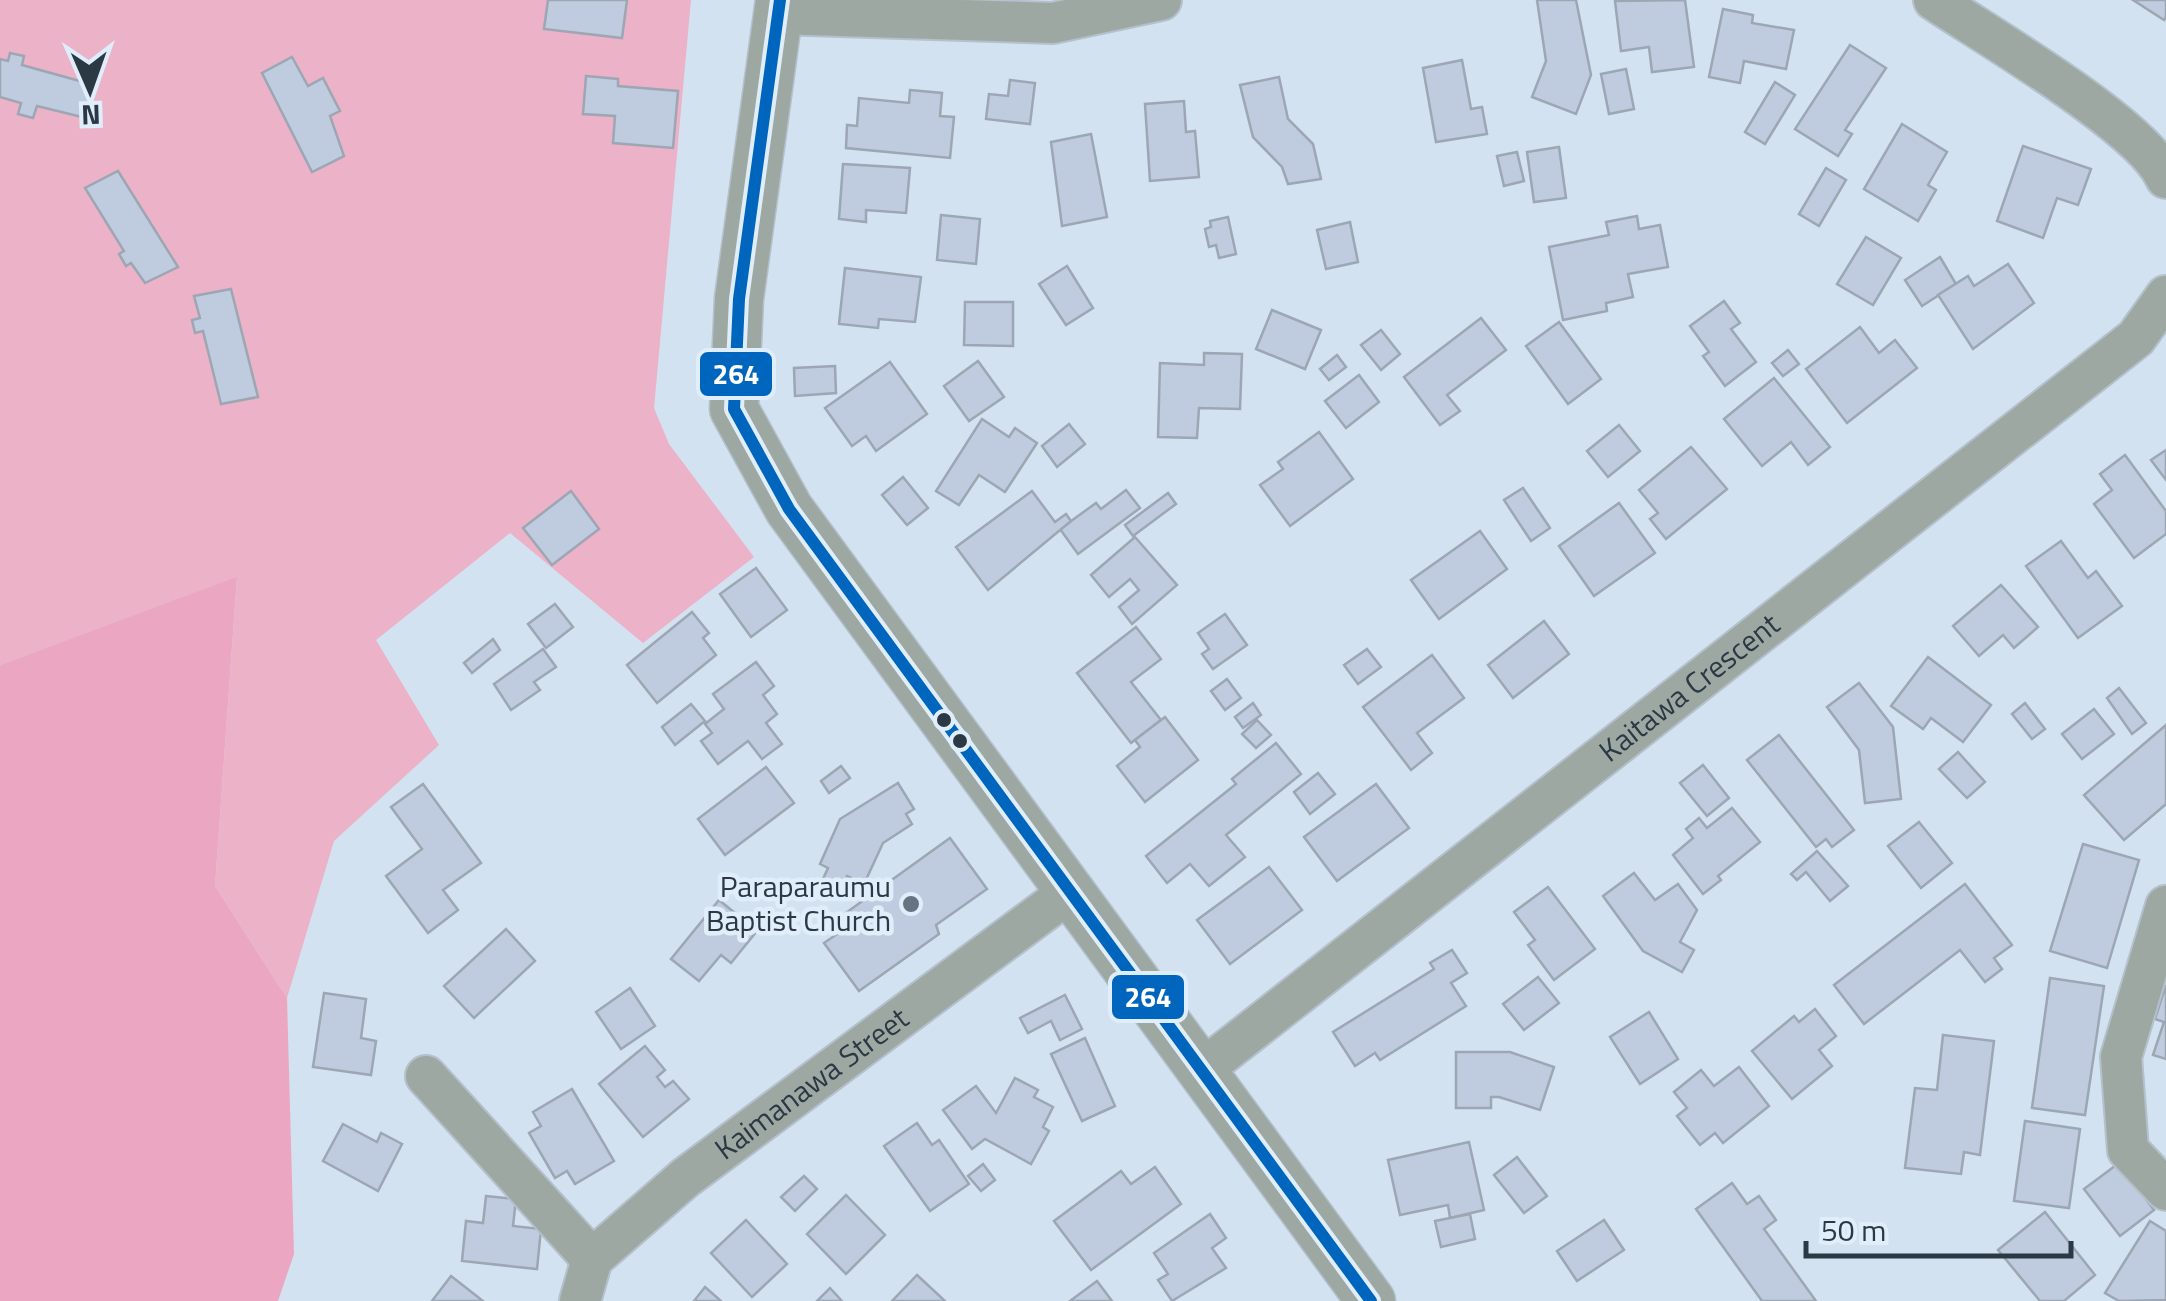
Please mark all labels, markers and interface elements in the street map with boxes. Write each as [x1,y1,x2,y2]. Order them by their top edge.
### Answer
north arrow [40,40,140,140]
text: N [80,94,101,137]
line badge: 264 [698,350,774,398]
text: 264 [712,352,760,395]
street label: Kaitawa Crescent [1589,601,1789,773]
unlabelled marker [934,710,954,730]
unlabelled marker [950,731,970,751]
place label: Paraparaumu Baptist Church [706,863,891,943]
marker: Paraparaumu Baptist Church [900,893,922,915]
line badge: 264 [1110,973,1186,1021]
text: 264 [1124,975,1172,1018]
street label: Kaimanawa Street [704,995,918,1171]
scale bar [1806,1196,2071,1258]
text: 50 m [1821,1207,1886,1253]

